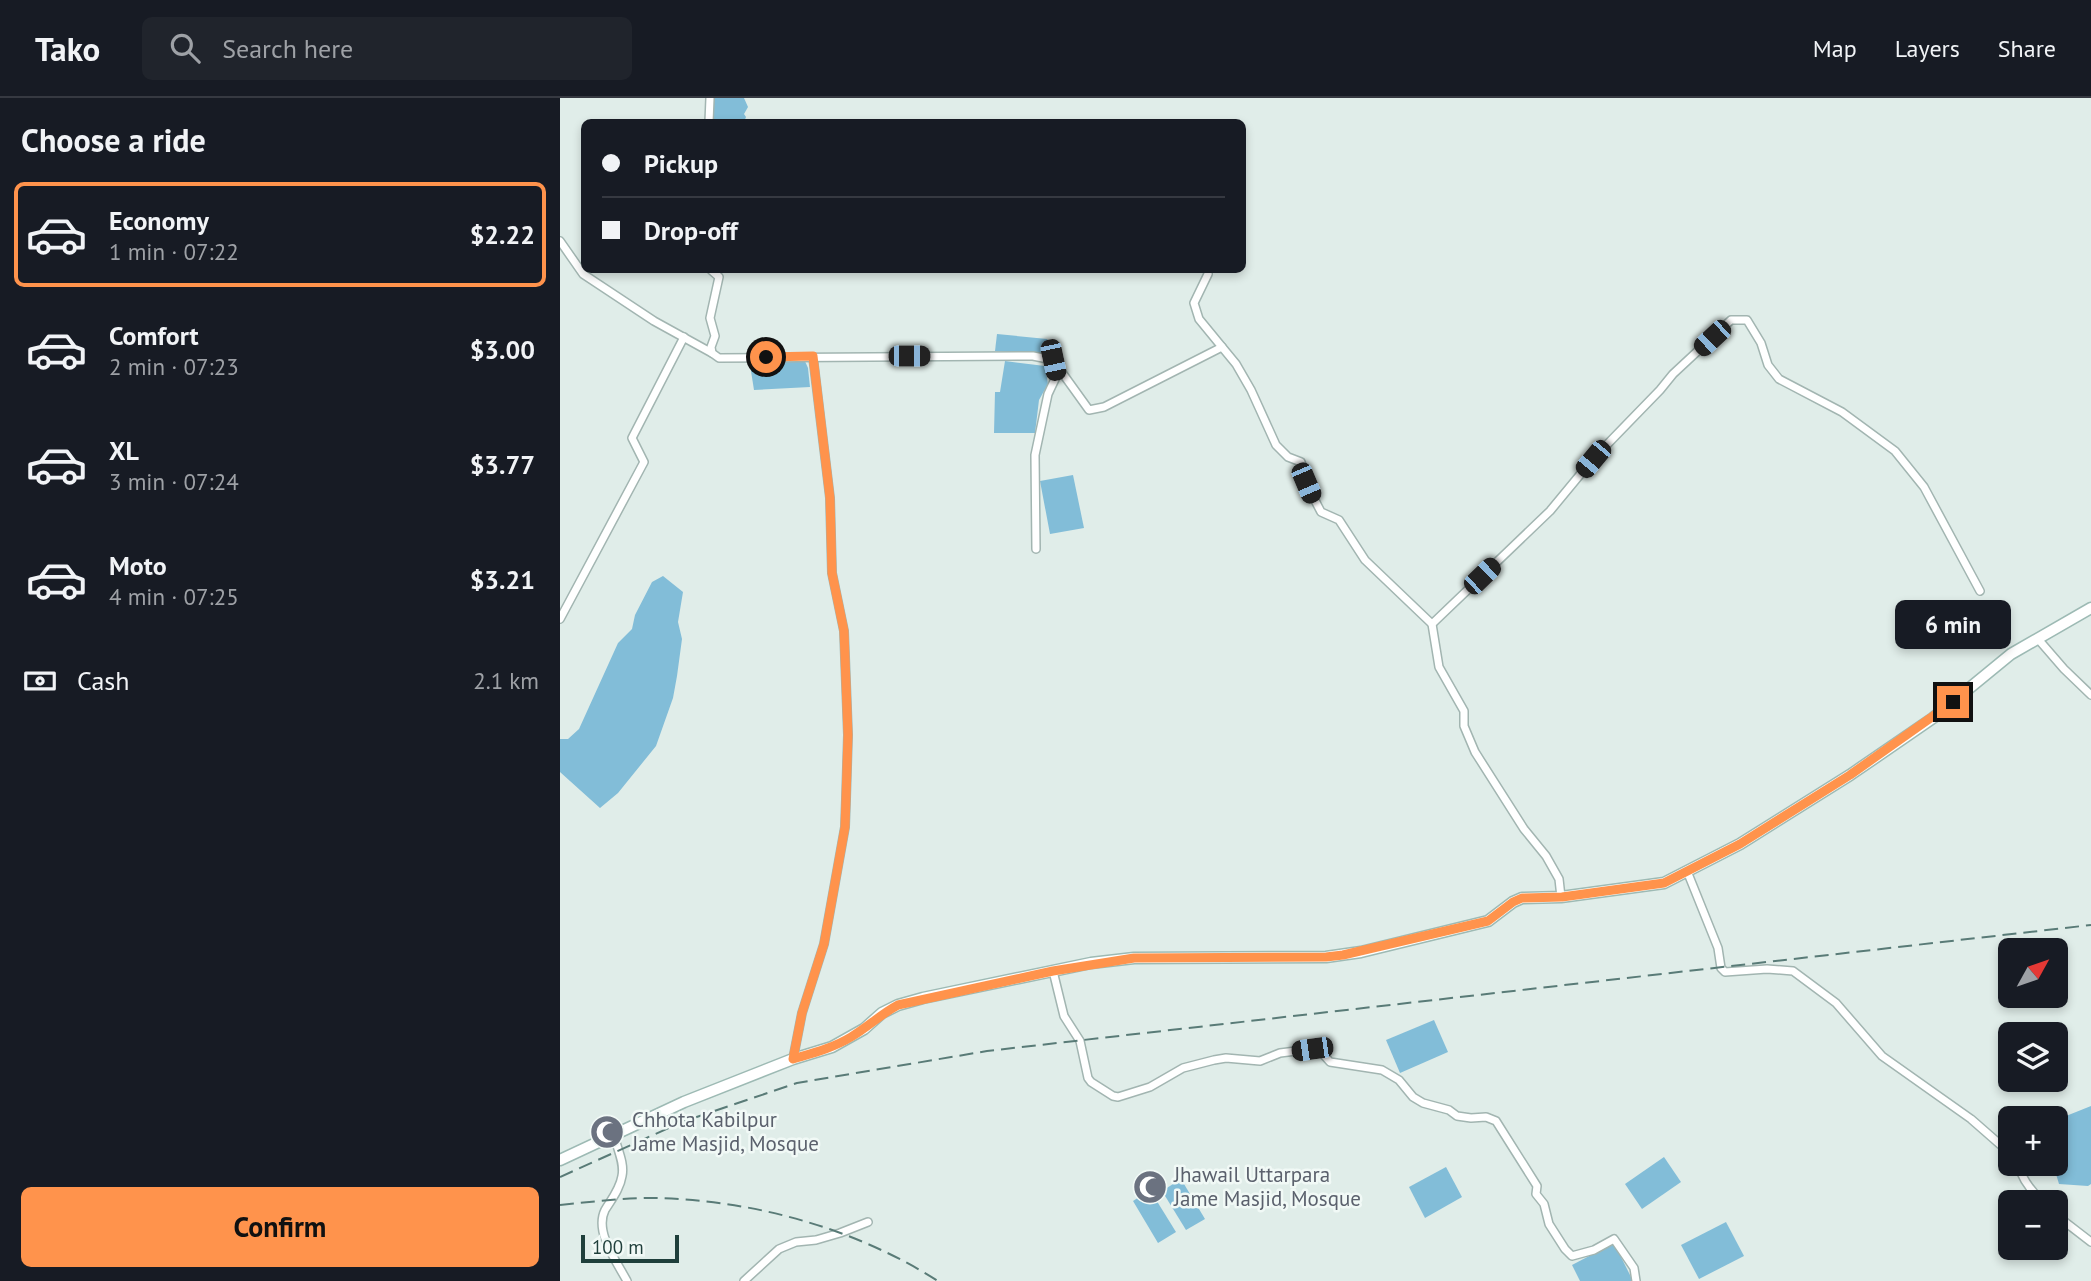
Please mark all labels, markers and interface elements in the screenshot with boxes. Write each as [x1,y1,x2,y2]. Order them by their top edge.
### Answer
search box [142,17,632,80]
text: Tako [35,27,100,70]
icon: search [166,29,204,67]
text: Search here [222,32,353,65]
text: Map [1813,33,1857,64]
text: Layers [1895,33,1960,64]
text: Share [1998,33,2056,64]
text: Choose a ride [21,119,206,161]
text: Pickup [644,147,718,180]
icon: car [25,203,88,266]
text: Economy [109,204,209,237]
text: Drop-off [644,214,738,247]
text: $2.22 [470,218,535,251]
text: 1 min · 07:22 [109,237,239,266]
car [1690,316,1735,360]
icon: car [25,318,88,381]
text: Comfort [109,319,199,352]
text: $3.00 [470,333,535,366]
car [1039,337,1068,383]
route start [750,341,782,373]
car [889,346,931,367]
text: 2 min · 07:23 [109,352,239,381]
icon: car [25,433,88,496]
text: XL [109,434,139,467]
car [1572,436,1615,482]
text: $3.77 [470,448,535,481]
car [1289,460,1324,506]
text: 3 min · 07:24 [109,467,239,496]
icon: car [25,548,88,611]
text: Moto [109,549,167,582]
car [1460,554,1505,598]
text: $3.21 [470,563,535,596]
text: 4 min · 07:25 [109,582,239,611]
callout: 6 min [1895,601,2011,650]
text: 6 min [1925,610,1981,639]
icon: cash [21,662,59,700]
text: Cash [77,664,129,697]
text: 2.1 km [473,666,539,695]
route end [1937,686,1969,718]
north arrow [1998,938,2068,1008]
map controls [1998,938,2068,1260]
button: layers [1998,1022,2068,1092]
car [1290,1036,1335,1062]
place label: Chhota Kabilpur Jame Masjid, Mosque [631,1106,819,1157]
button: + [1998,1106,2068,1176]
mosque icon: Chhota Kabilpur Jame Masjid, Mosque [588,1113,626,1151]
place label: Jhawail Uttarpara Jame Masjid, Mosque [1173,1161,1361,1212]
mosque icon: Jhawail Uttarpara Jame Masjid, Mosque [1131,1168,1169,1206]
button: Confirm [21,1187,539,1267]
button: − [1998,1190,2068,1260]
scale bar [581,1232,679,1264]
text: 100 m [592,1235,644,1259]

